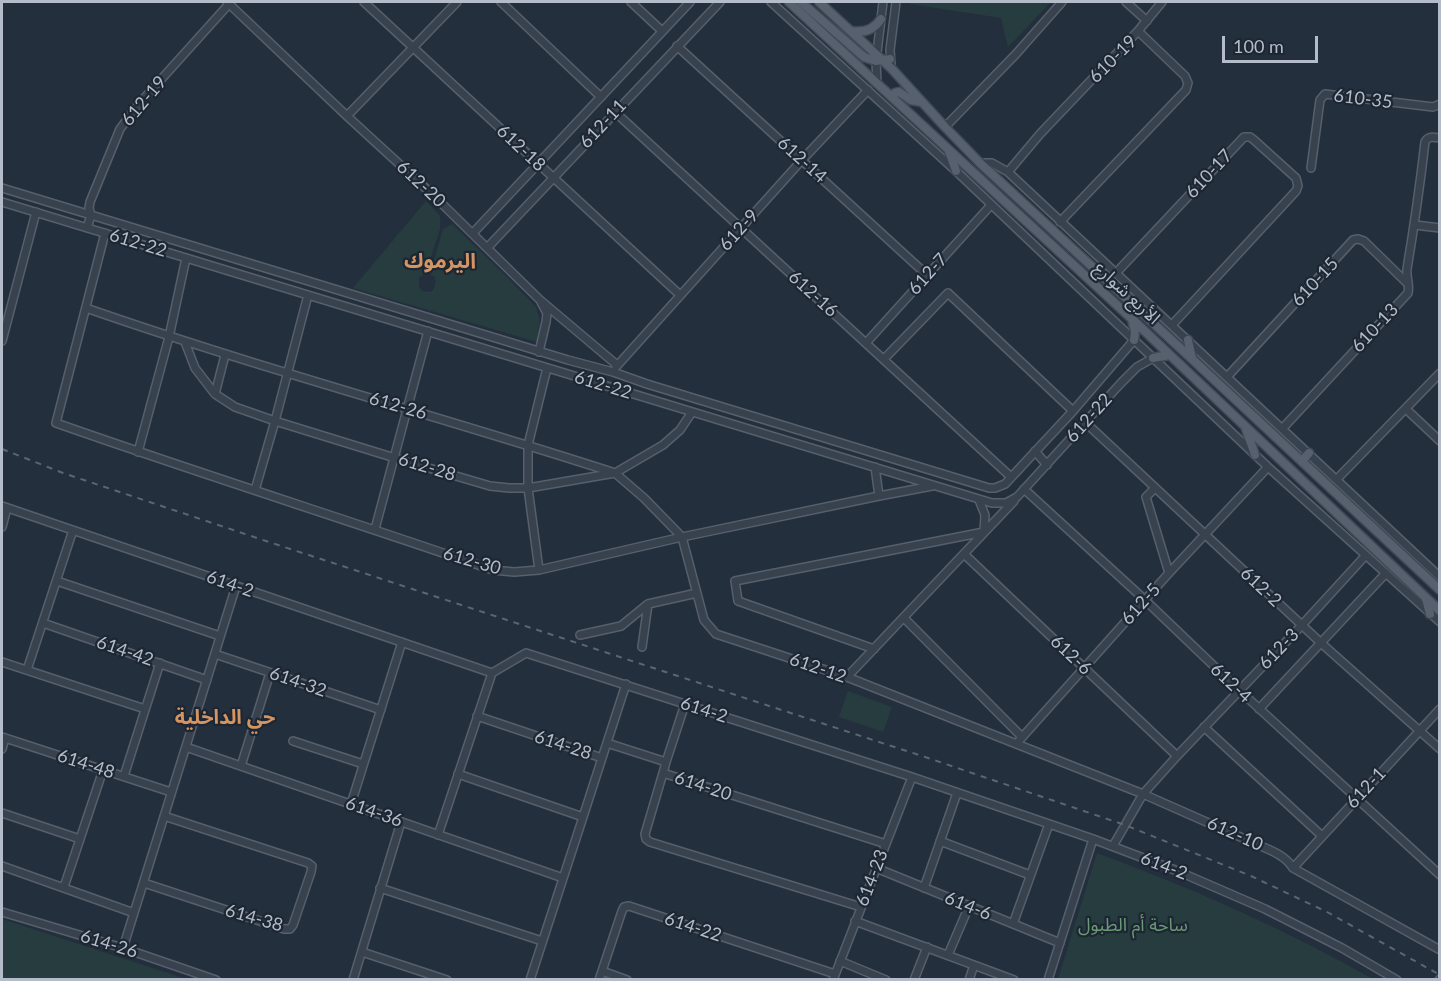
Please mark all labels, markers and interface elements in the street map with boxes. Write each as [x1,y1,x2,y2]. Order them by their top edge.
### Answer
scale bar [1225,24,1321,62]
street label: 610-19 [1085,31,1141,87]
text: 100 m [1233,35,1284,57]
street label: 612-19 [117,72,171,130]
street label: 610-35 [1332,85,1394,113]
street label: 612-11 [575,95,631,153]
street label: 612-18 [492,120,550,176]
street label: 612-14 [773,132,831,188]
street label: 610-17 [1181,145,1237,203]
street label: 612-20 [392,156,450,212]
street label: 612-9 [715,205,763,255]
street label: 612-22 [107,224,169,262]
district label: اليرموك [404,248,476,274]
street label: 612-7 [904,249,952,299]
street label: 610-15 [1287,253,1343,311]
street label: الأربع شوارع [1089,257,1165,329]
street label: 612-16 [784,266,842,322]
street label: 610-13 [1347,299,1403,357]
street label: 612-22 [572,366,634,404]
street label: 612-26 [367,388,429,424]
street label: 612-22 [1061,389,1117,447]
street label: 612-28 [396,448,458,486]
street label: 612-30 [441,543,503,579]
street label: 612-2 [1236,563,1286,611]
street label: 614-2 [204,566,256,602]
street label: 612-5 [1117,579,1165,629]
street label: 612-3 [1254,624,1304,674]
street label: 614-42 [94,631,156,671]
street label: 612-6 [1046,631,1096,679]
street label: 612-12 [787,648,849,688]
street label: 612-4 [1206,659,1256,707]
street label: 614-32 [267,662,329,702]
street label: 614-2 [678,692,730,728]
district label: حي الداخلية [175,706,275,730]
street label: 614-28 [532,726,594,764]
street label: 614-48 [55,745,117,783]
street label: 612-1 [1342,763,1390,813]
street label: 614-20 [672,767,734,805]
street label: 614-36 [343,792,405,832]
street label: 612-10 [1204,812,1266,856]
street label: 614-23 [851,847,893,909]
street label: 614-2 [1138,847,1190,885]
street label: 614-6 [941,887,995,925]
street label: 614-38 [223,900,285,936]
street label: 614-22 [662,908,724,946]
park label: ساحة أم الطبول [1078,914,1188,936]
street label: 614-26 [78,925,140,963]

